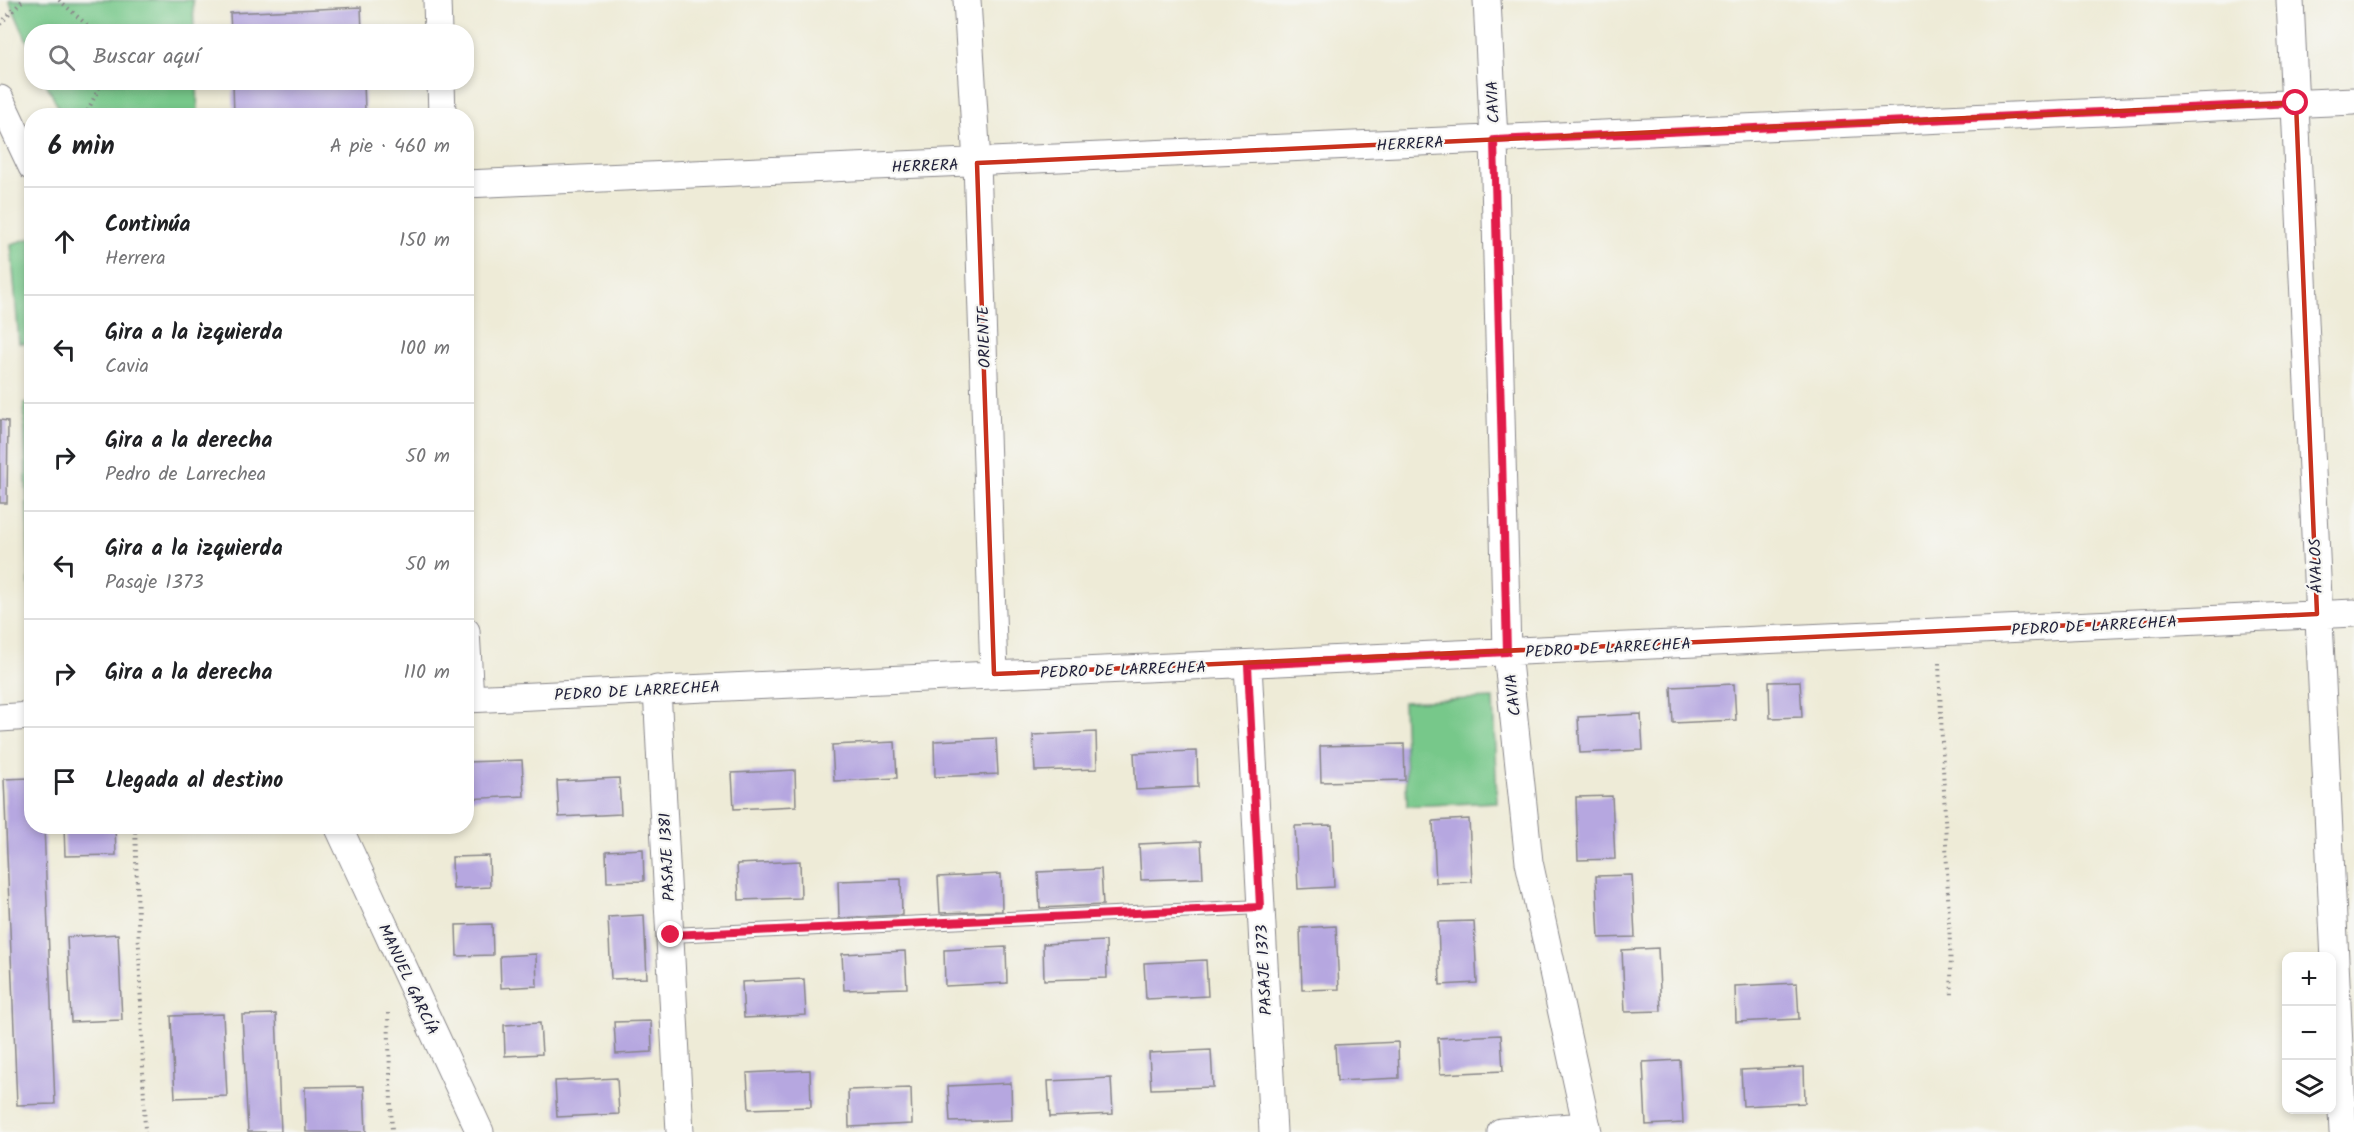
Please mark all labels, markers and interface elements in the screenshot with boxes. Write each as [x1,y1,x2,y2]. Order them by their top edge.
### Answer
search box [24,24,474,90]
text: Buscar aquí [93,40,200,75]
icon: search [45,41,78,74]
street label: CAVIA [1480,80,1507,124]
route start [2282,89,2308,115]
text: 6 min [48,126,115,168]
street label: HERRERA [1376,130,1445,159]
text: A pie · 460 m [330,131,450,163]
street label: HERRERA [891,153,959,180]
text: Continúa [105,208,190,243]
icon: ahead [48,225,81,258]
text: 150 m [399,225,450,257]
text: Herrera [105,243,166,275]
street label: ORIENTE [971,305,998,368]
text: Gira a la izquierda [105,316,283,351]
icon: left [48,333,81,366]
text: 100 m [400,333,450,365]
text: Cavia [105,351,149,383]
text: Gira a la derecha [105,424,272,459]
icon: right [48,441,81,474]
text: 50 m [405,441,450,473]
text: Pedro de Larrechea [105,459,266,491]
text: Gira a la izquierda [105,532,283,567]
street label: ÁVALOS [2303,538,2330,594]
icon: left [48,549,81,582]
text: 50 m [405,549,450,581]
text: Pasaje 1373 [105,567,204,599]
street label: PEDRO DE LARRECHEA [2011,610,2178,643]
street label: PEDRO DE LARRECHEA [1525,632,1692,665]
street label: PEDRO DE LARRECHEA [1040,655,1207,686]
text: Gira a la derecha [105,656,272,691]
icon: right [48,657,81,690]
text: 110 m [404,657,450,689]
street label: CAVIA [1499,672,1528,717]
street label: PEDRO DE LARRECHEA [554,675,721,708]
text: Llegada al destino [105,764,283,799]
icon: arrive [48,765,81,798]
street label: PASAJE 1381 [653,812,682,902]
street label: MANUEL GARCÍA [371,920,445,1040]
route end [657,921,683,947]
street label: PASAJE 1373 [1250,924,1279,1016]
map controls [2282,952,2336,1114]
button: + [2282,952,2336,1006]
button: − [2282,1006,2336,1060]
button: layers [2282,1060,2336,1114]

